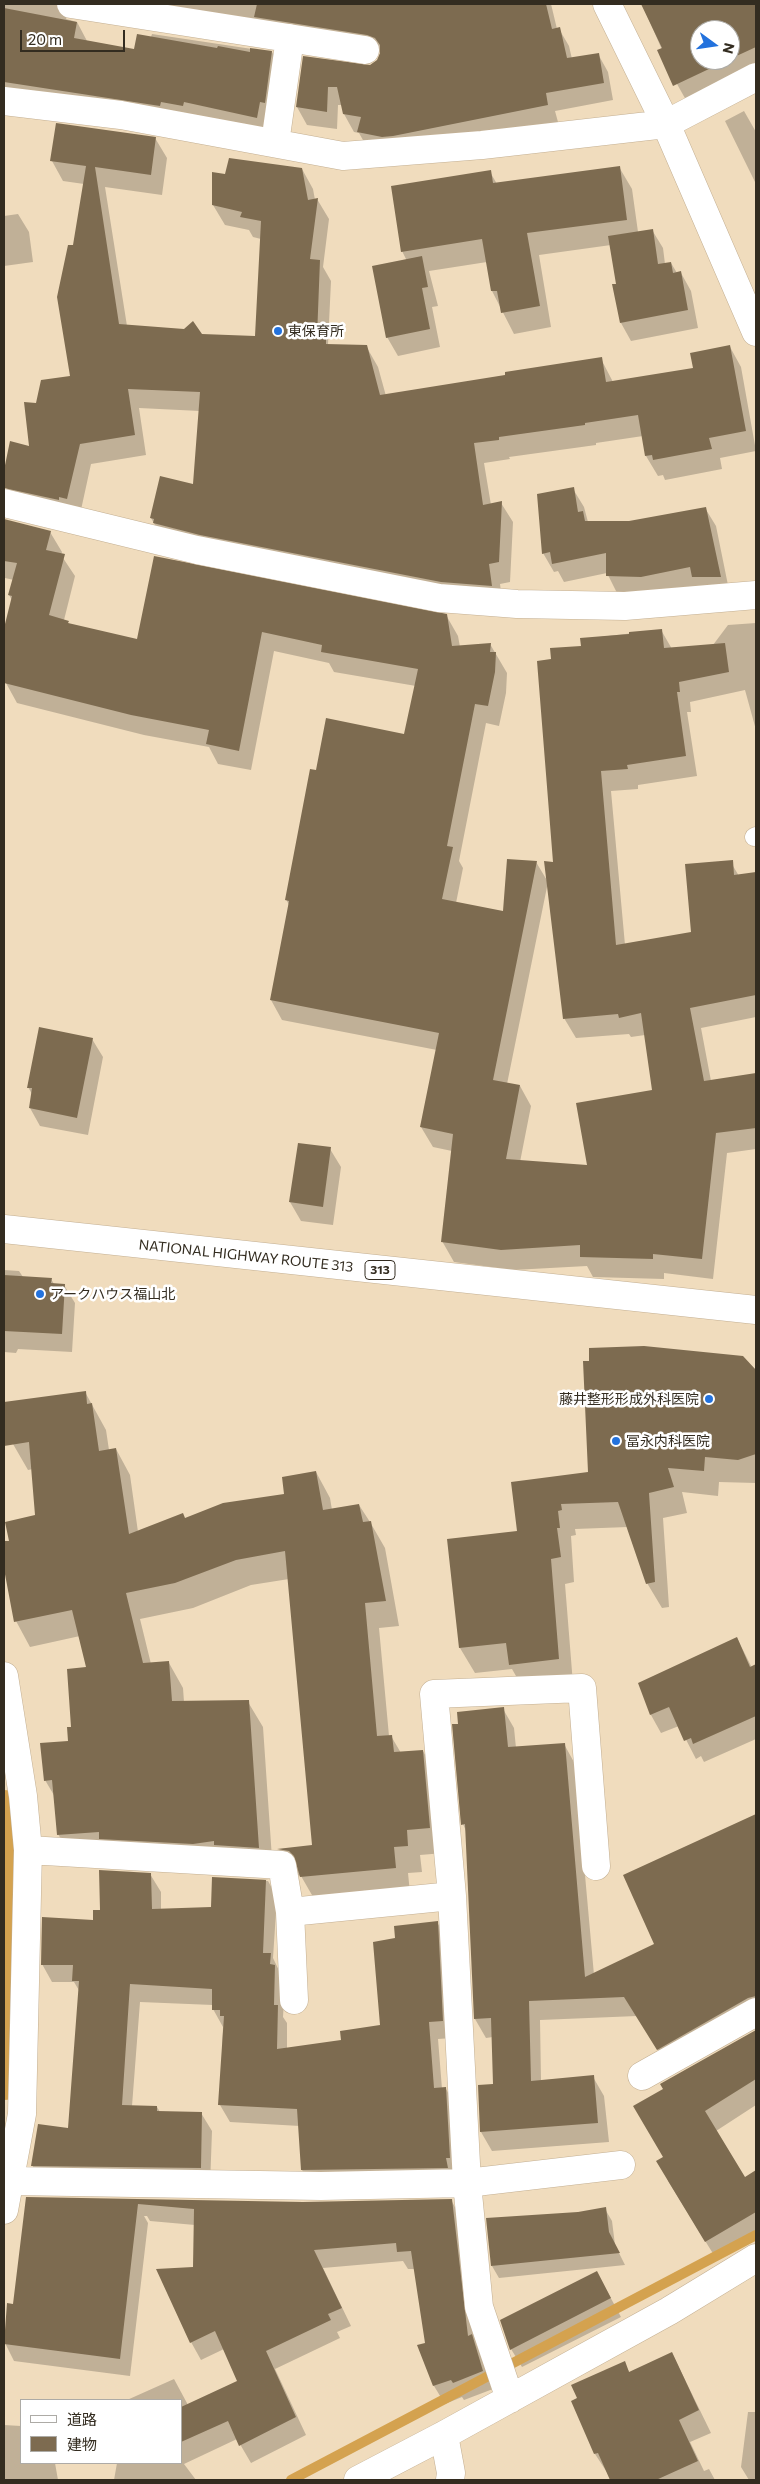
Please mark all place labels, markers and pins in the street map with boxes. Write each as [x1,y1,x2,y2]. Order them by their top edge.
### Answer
place label: 東保育所 [288,323,344,339]
marker: 東保育所 [272,325,284,337]
place label: アークハウス福山北 [50,1286,175,1302]
marker: アークハウス福山北 [34,1288,46,1300]
place label: 藤井整形形成外科医院 [559,1391,699,1407]
marker: 藤井整形形成外科医院 [703,1393,715,1405]
place label: 冨永内科医院 [626,1433,710,1449]
marker: 冨永内科医院 [610,1435,622,1447]

